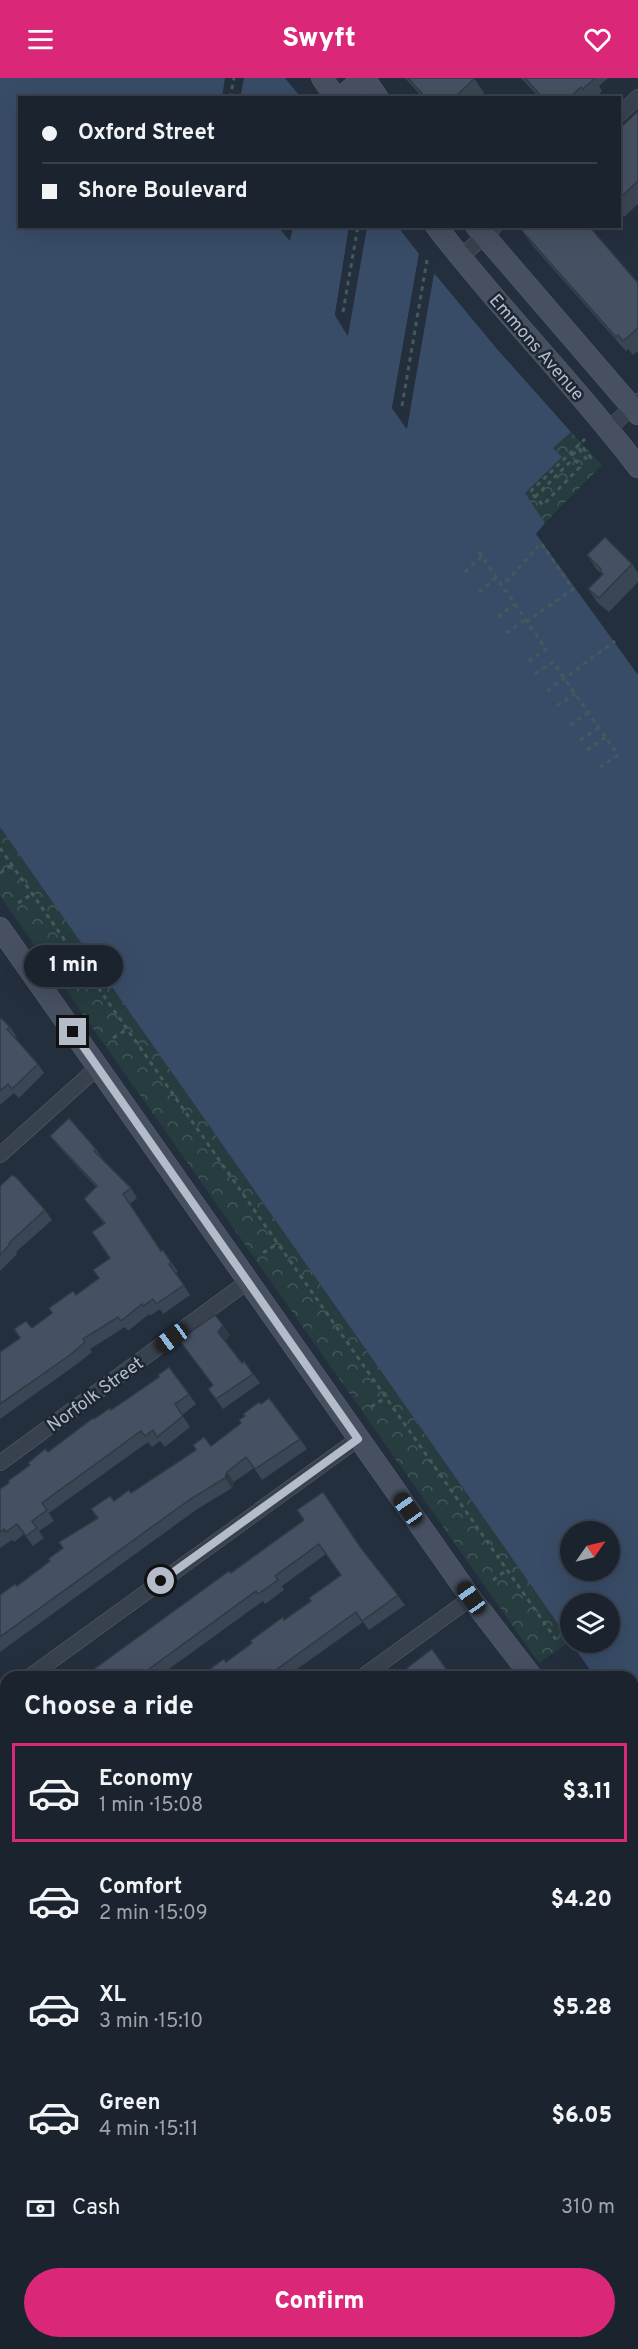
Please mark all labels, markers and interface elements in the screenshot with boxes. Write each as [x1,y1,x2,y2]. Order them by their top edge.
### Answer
text: Swyft [282,22,356,56]
icon: menu [24,23,57,56]
icon: heart [581,23,614,56]
text: Oxford Street [78,120,215,147]
text: Shore Boulevard [78,178,248,205]
street label: Emmons Avenue [483,290,588,406]
callout: 1 min [23,945,122,987]
text: 1 min [49,953,98,979]
route end [59,1018,86,1045]
car [152,1320,192,1356]
street label: Norfolk Street [43,1353,149,1438]
car [390,1489,426,1529]
north arrow [560,1521,620,1581]
map controls [560,1521,620,1653]
route start [147,1567,174,1594]
car [453,1578,489,1618]
button: layers [560,1593,620,1653]
text: Choose a ride [24,1690,194,1724]
icon: car [27,1766,81,1820]
text: Economy [99,1766,193,1793]
text: $3.11 [563,1779,612,1806]
text: 1 min · 15:08 [99,1793,203,1819]
icon: car [27,1874,81,1928]
text: Comfort [99,1874,182,1901]
text: $4.20 [551,1887,612,1914]
text: 2 min · 15:09 [99,1901,208,1927]
icon: car [27,1982,81,2036]
text: XL [99,1982,126,2009]
text: $5.28 [552,1995,612,2022]
text: 3 min · 15:10 [99,2009,203,2035]
icon: car [27,2090,81,2144]
text: Green [99,2090,161,2117]
text: $6.05 [552,2103,612,2130]
text: 4 min · 15:11 [99,2117,198,2143]
icon: cash [24,2192,57,2225]
text: Cash [72,2195,121,2222]
text: 310 m [561,2195,615,2221]
button: Confirm [24,2268,615,2337]

